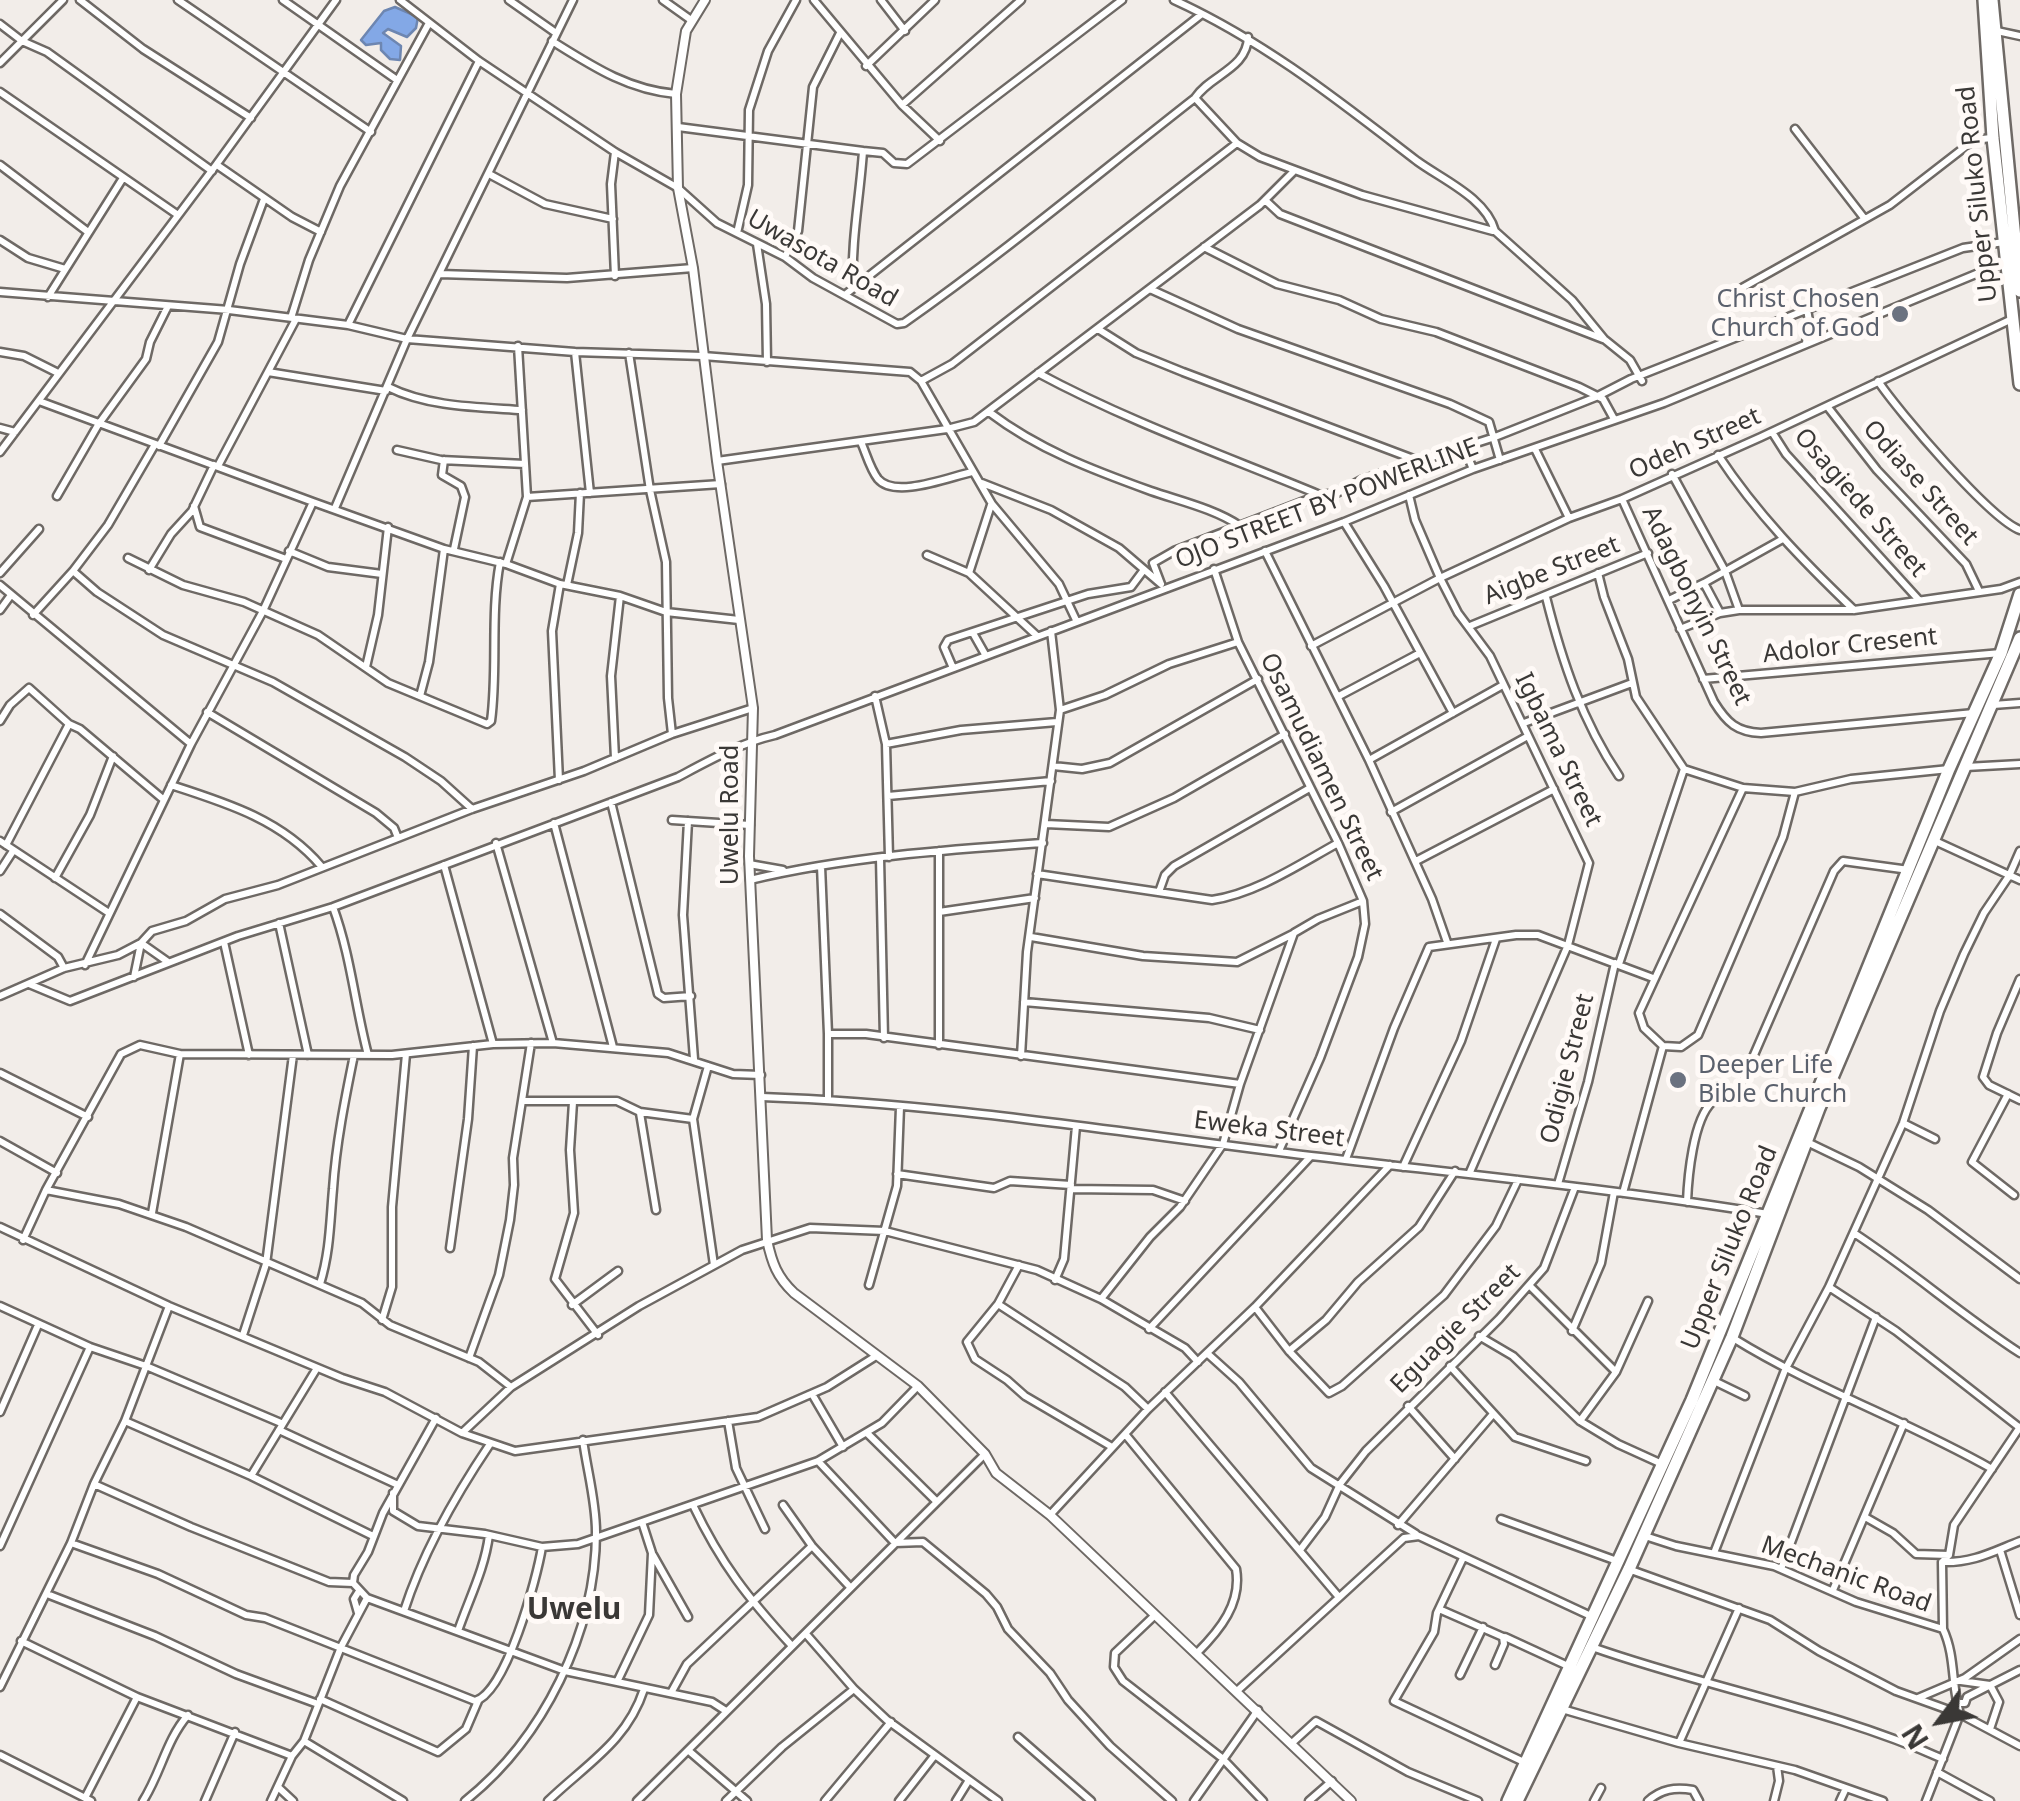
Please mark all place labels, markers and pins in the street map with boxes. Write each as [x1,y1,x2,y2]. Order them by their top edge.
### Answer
place label: Christ Chosen Church of God [1711,285,1880,344]
marker: Christ Chosen Church of God [1889,303,1911,325]
place label: Deeper Life Bible Church [1698,1051,1847,1110]
marker: Deeper Life Bible Church [1667,1069,1689,1091]

